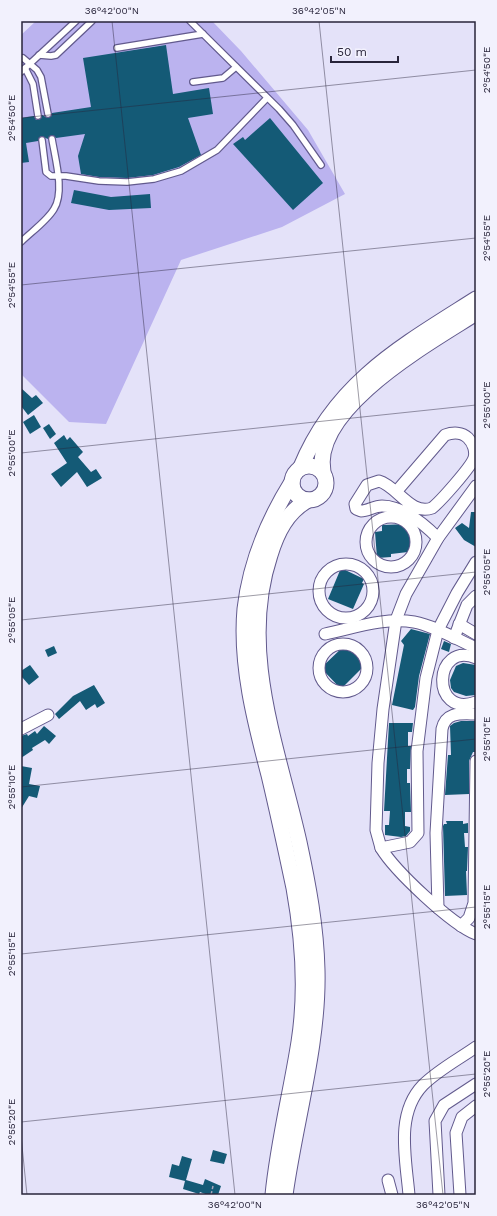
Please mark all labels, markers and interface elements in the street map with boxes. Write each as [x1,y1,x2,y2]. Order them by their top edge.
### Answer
text: 36°42'00"N [85,5,139,16]
text: 36°42'05"N [292,5,346,16]
scale bar [331,38,398,64]
text: 50 m [337,45,367,59]
text: 2°54'50"E [481,47,492,93]
text: 2°54'50"E [6,95,17,141]
text: 2°54'55"E [481,215,492,261]
text: 2°54'55"E [6,262,17,308]
text: 2°55'00"E [481,381,492,429]
text: 2°55'00"E [6,429,17,477]
text: 2°55'05"E [481,549,492,595]
text: 2°55'05"E [6,597,17,643]
text: 2°55'10"E [481,717,492,761]
text: 2°55'10"E [6,765,17,809]
text: 2°55'15"E [481,885,492,929]
text: 2°55'15"E [6,932,17,976]
text: 2°55'20"E [481,1051,492,1097]
text: 2°55'20"E [6,1099,17,1145]
text: 36°42'00"N [208,1199,262,1210]
text: 36°42'05"N [416,1199,470,1210]

